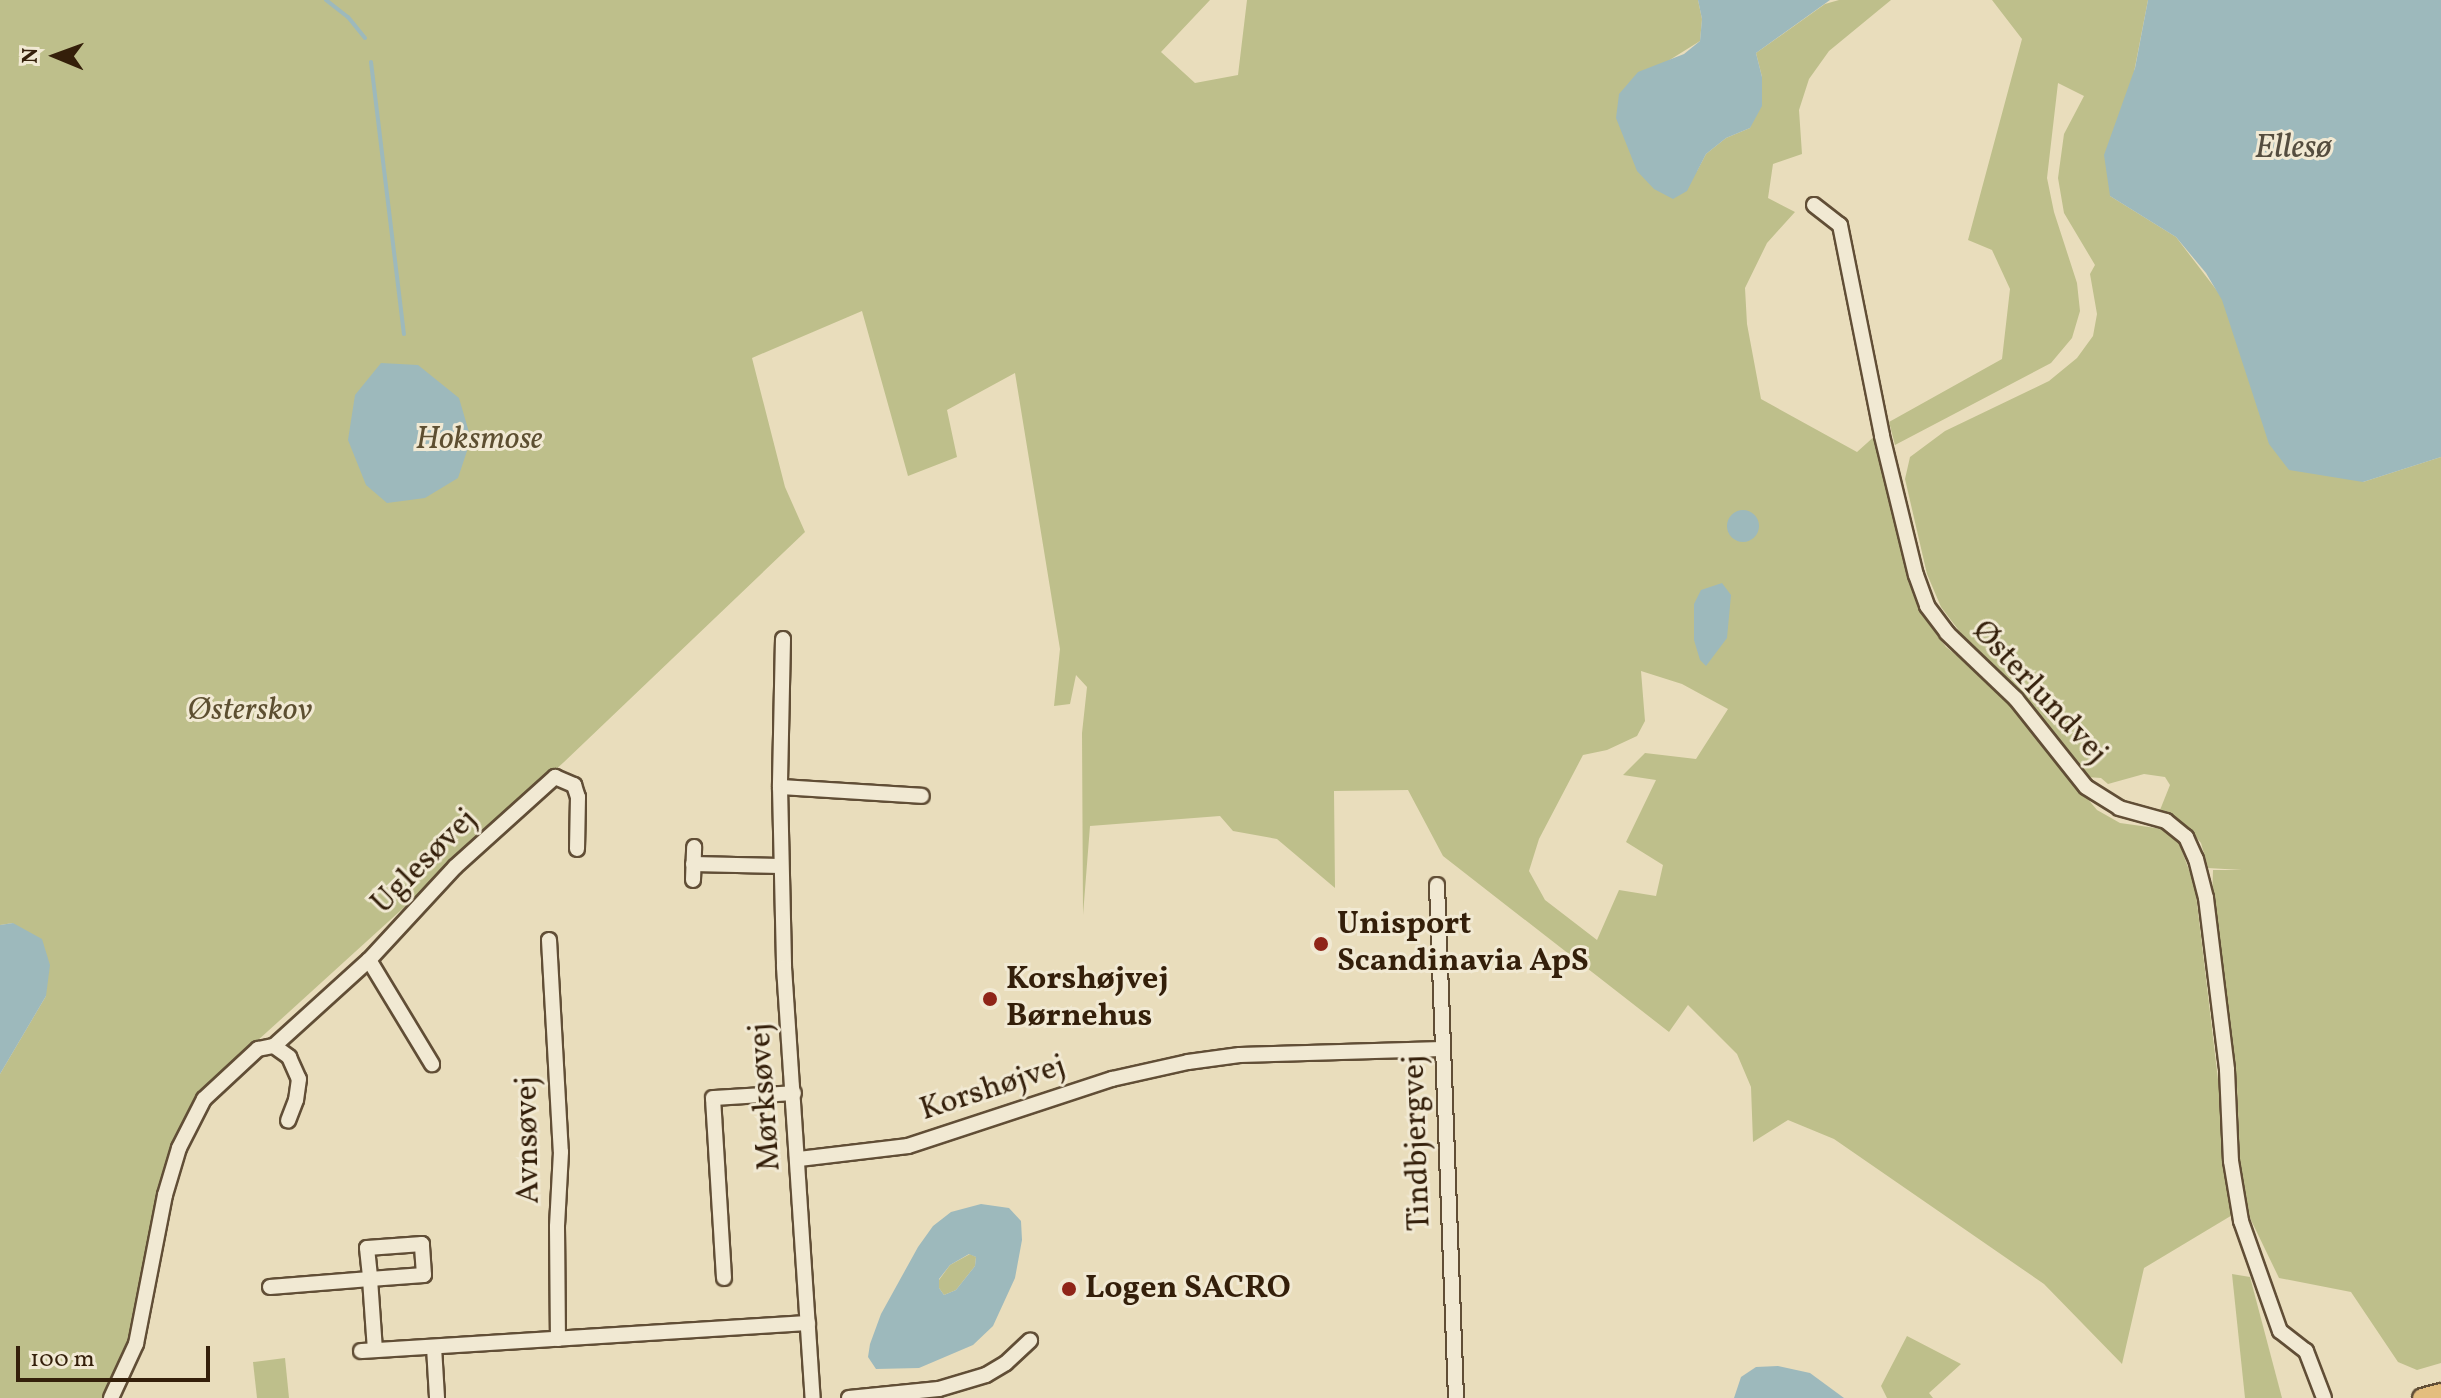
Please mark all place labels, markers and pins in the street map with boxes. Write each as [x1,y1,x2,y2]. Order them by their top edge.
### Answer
place label: Unisport Scandinavia ApS [1337,907,1589,982]
marker: Unisport Scandinavia ApS [1312,935,1330,953]
place label: Korshøjvej Børnehus [1006,962,1168,1037]
marker: Korshøjvej Børnehus [981,990,999,1008]
place label: Logen SACRO [1085,1270,1291,1308]
marker: Logen SACRO [1060,1280,1078,1298]

